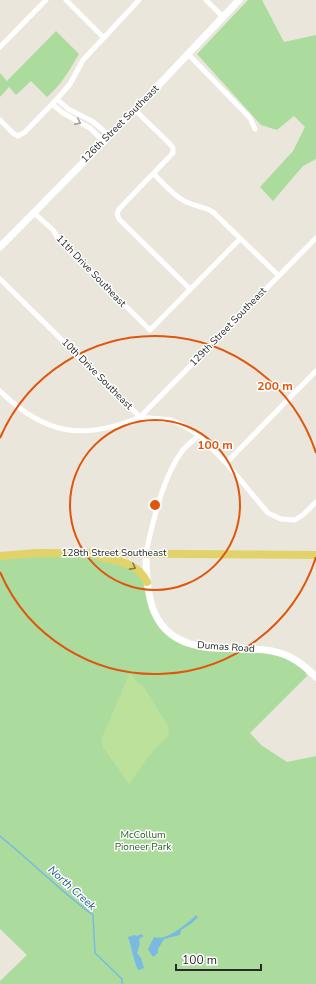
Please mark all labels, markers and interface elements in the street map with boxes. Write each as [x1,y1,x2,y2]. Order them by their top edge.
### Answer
street label: 126th Street Southeast [78,82,162,166]
one-way arrow [74,117,82,124]
street label: 11th Drive Southeast [53,232,130,311]
street label: 129th Street Southeast [187,284,270,370]
street label: 10th Drive Southeast [58,335,136,413]
text: 200 m [257,378,293,394]
text: 100 m [197,437,233,453]
centre of rings [148,498,162,512]
street label: 128th Street Southeast [62,546,167,560]
one-way arrow [128,562,136,570]
street label: Dumas Road [197,638,255,656]
park label: McCollum Pioneer Park [115,828,172,854]
water label: North Creek [45,862,100,914]
scale bar [176,946,261,972]
text: 100 m [182,952,217,968]

